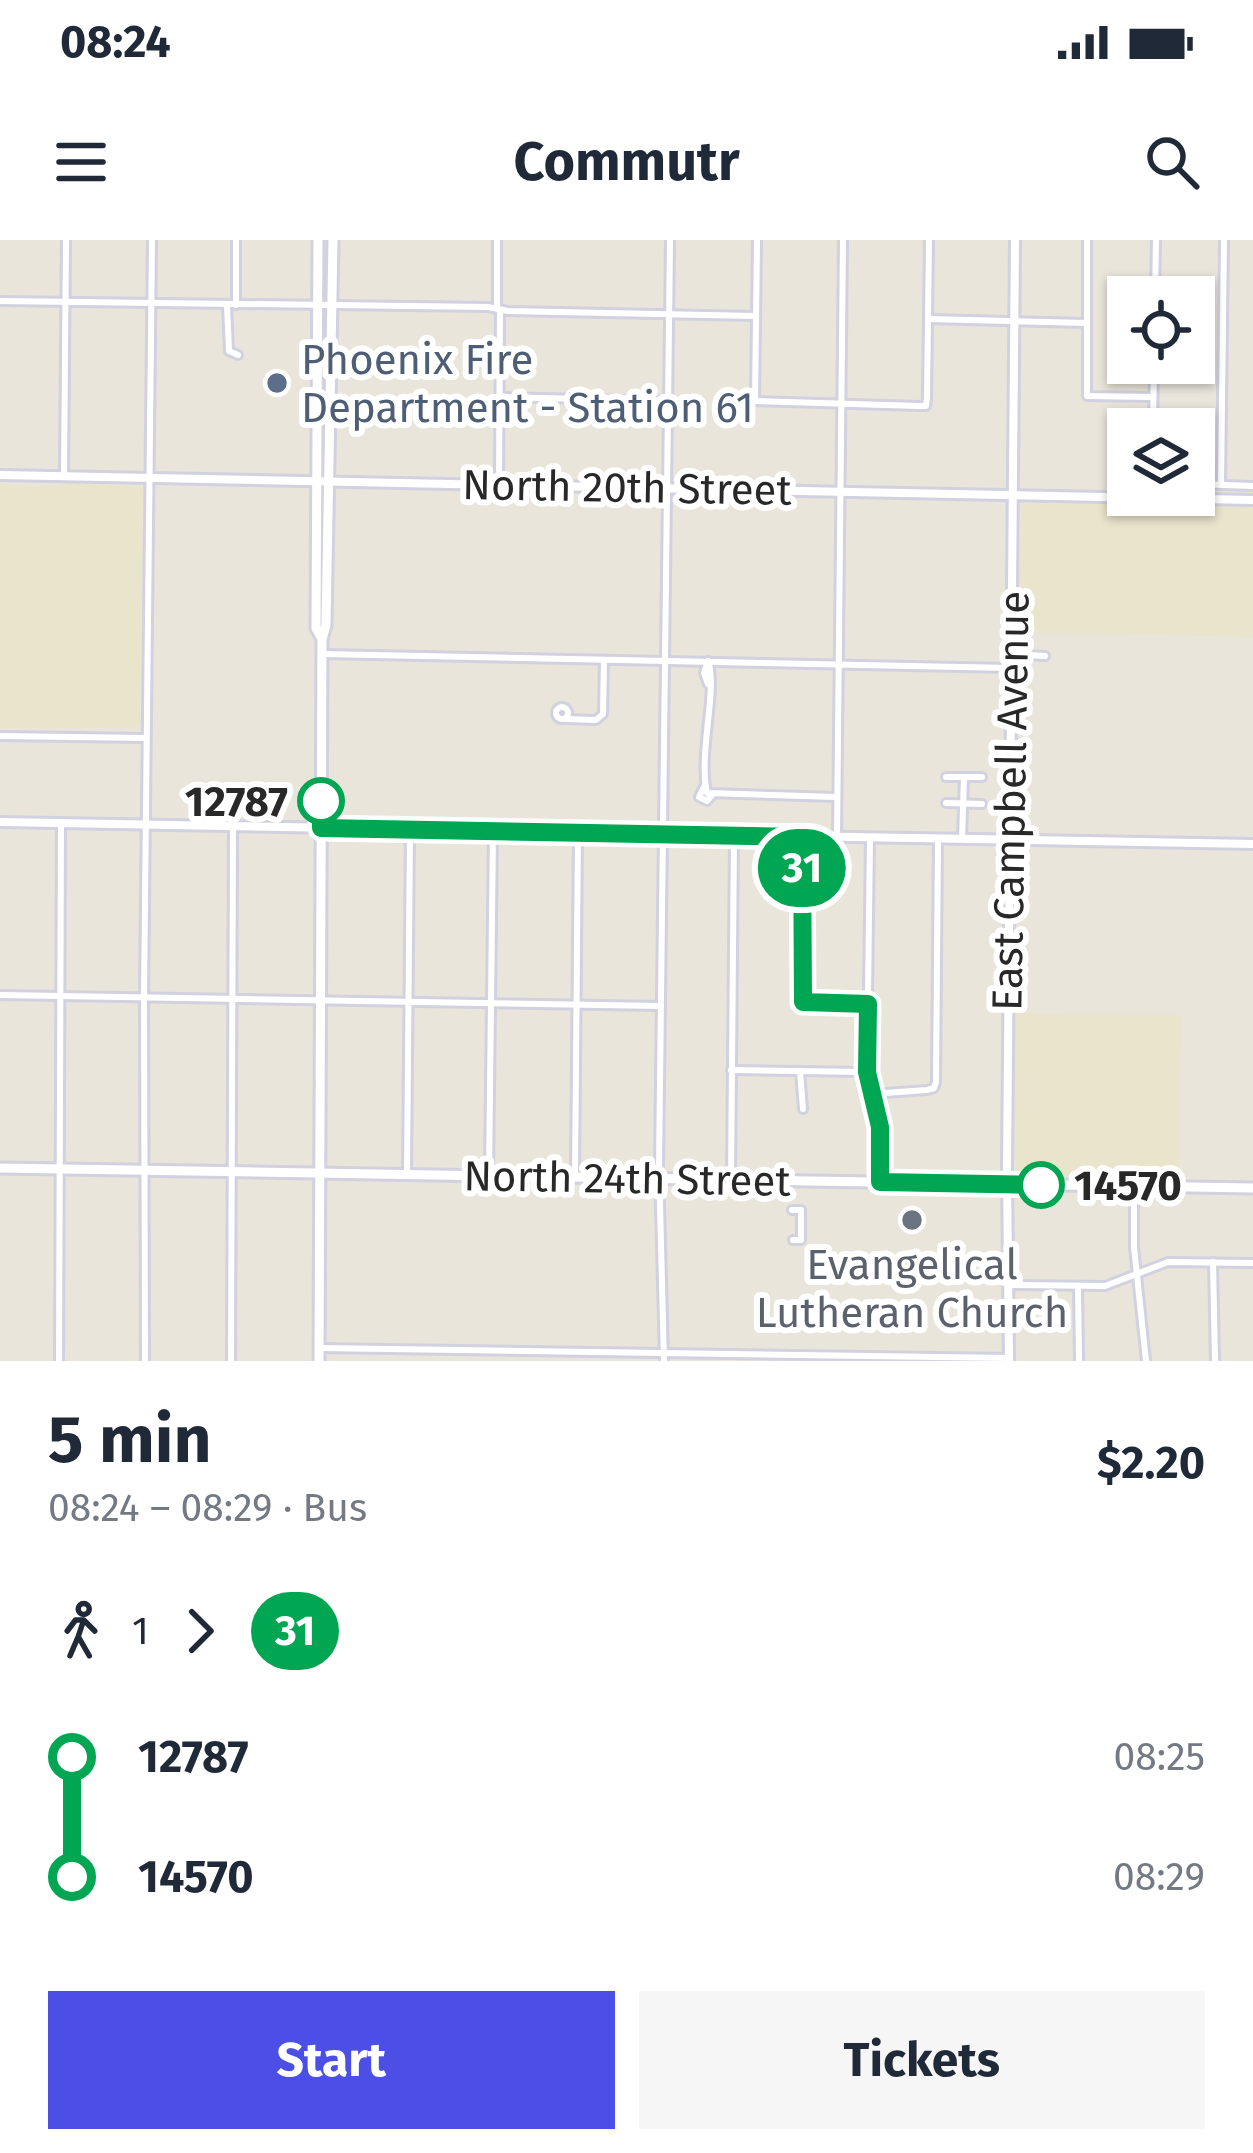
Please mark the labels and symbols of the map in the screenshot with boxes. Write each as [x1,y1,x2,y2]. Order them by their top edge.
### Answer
place label: Phoenix Fire Department - Station 61 [301,335,754,433]
marker: Phoenix Fire Department - Station 61 [264,370,290,396]
street label: North 20th Street [462,460,793,516]
street label: East Campbell Avenue [982,591,1040,1012]
place label: 12787 [185,777,288,827]
marker: 12787 [299,779,343,823]
line badge: 31 [748,829,856,907]
street label: North 24th Street [463,1151,792,1207]
place label: 14570 [1074,1161,1182,1211]
marker: 14570 [1019,1163,1063,1207]
marker: Evangelical Lutheran Church [899,1207,925,1233]
place label: Evangelical Lutheran Church [756,1240,1068,1338]

